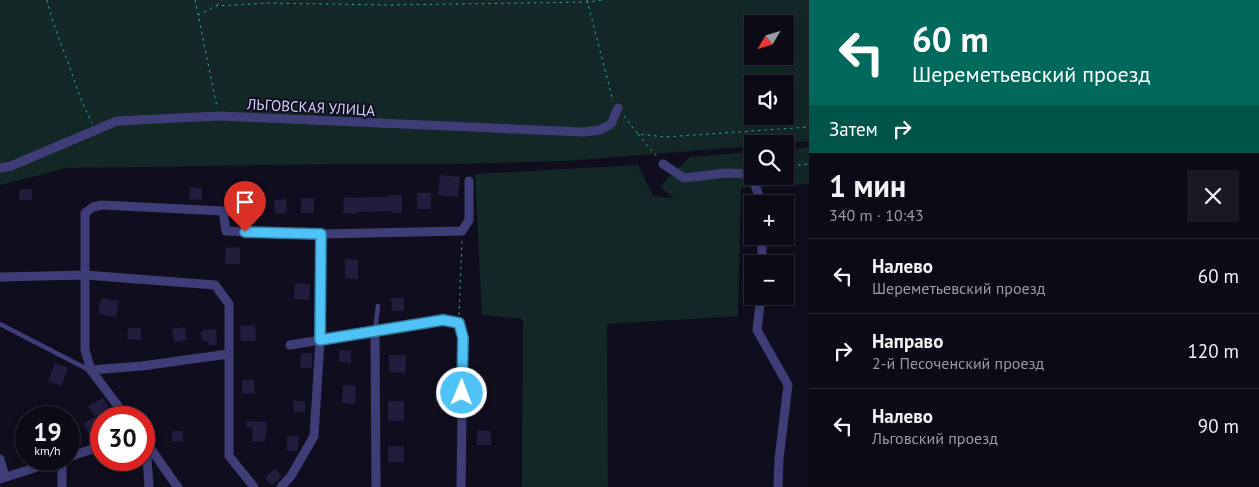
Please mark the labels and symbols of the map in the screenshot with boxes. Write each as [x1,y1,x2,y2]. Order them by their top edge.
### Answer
north arrow [744,15,794,65]
street label: ЛЬГОВСКАЯ УЛИЦА [246,94,376,120]
pin [224,181,266,232]
position arrow [435,366,487,418]
speed limit sign: 30 [90,406,155,471]

